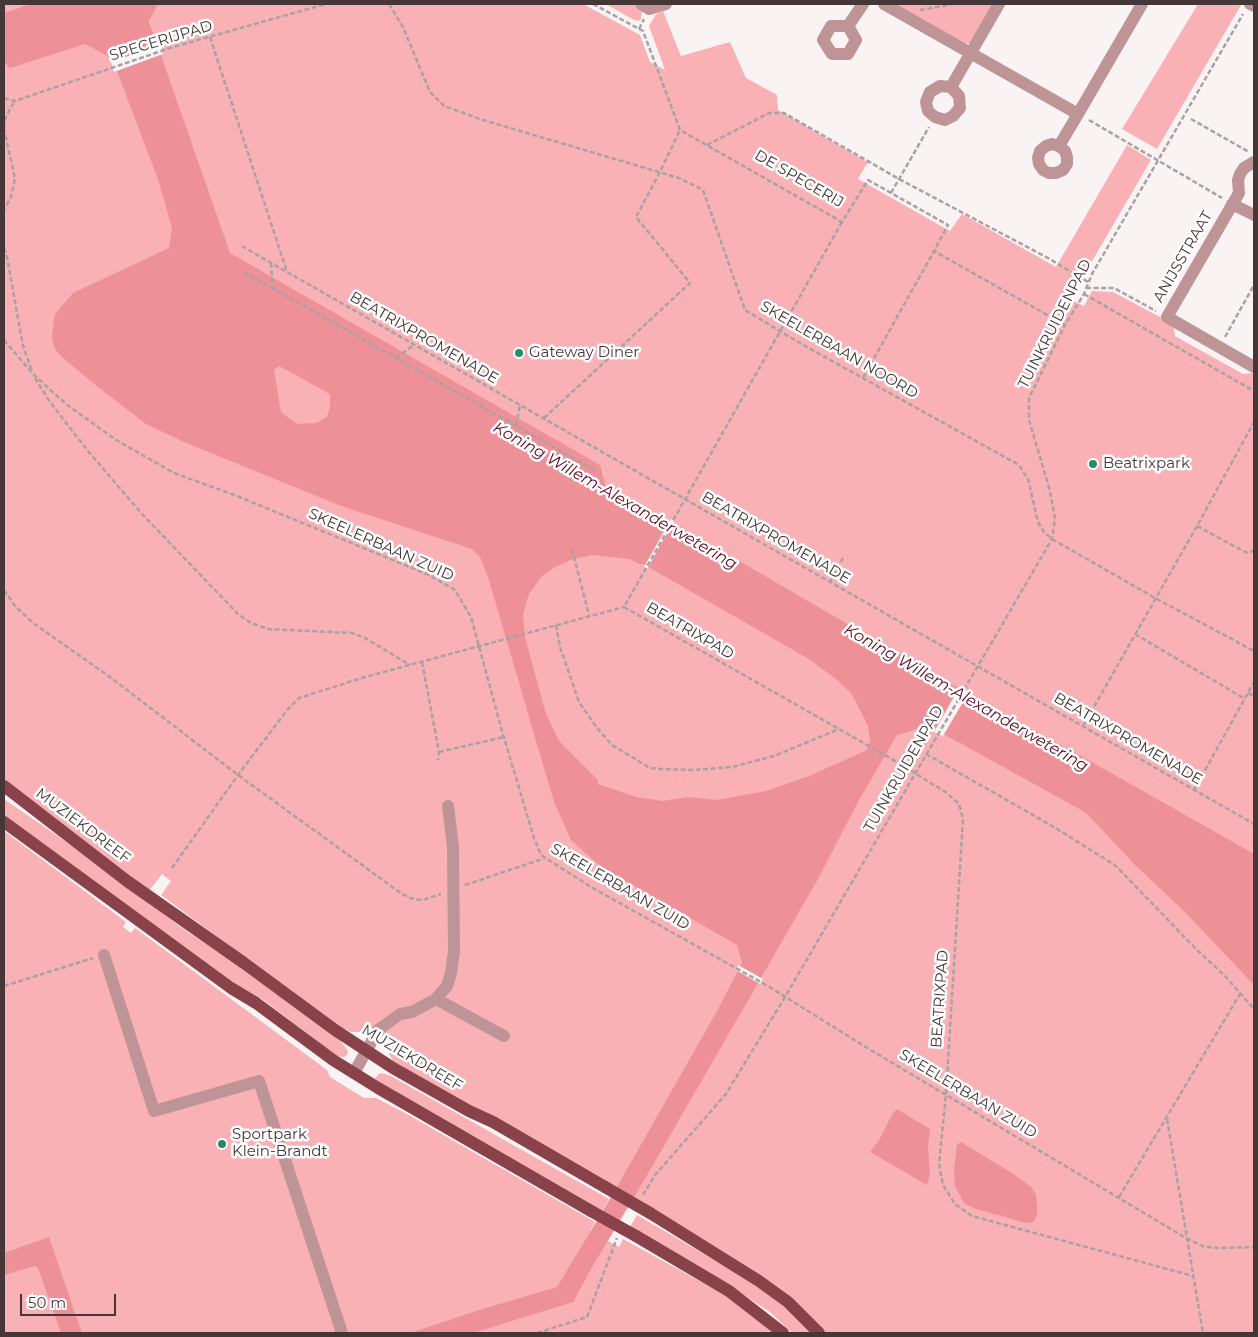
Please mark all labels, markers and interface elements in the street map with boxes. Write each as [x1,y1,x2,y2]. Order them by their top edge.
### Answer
street label: SPECERIJPAD [107,17,215,65]
street label: DE SPECERIJ [751,146,847,212]
street label: ANIJSSTRAAT [1150,208,1216,306]
street label: TUINKRUIDENPAD [1015,256,1095,392]
street label: BEATRIXPROMENADE [347,288,501,388]
street label: SKEELERBAAN NOORD [757,297,921,403]
place label: Gateway Diner [529,344,639,362]
marker: Gateway Diner [513,347,525,359]
water label: Koning Willem-Alexanderwetering [489,418,741,574]
place label: Beatrixpark [1103,455,1190,473]
marker: Beatrixpark [1087,458,1099,470]
street label: BEATRIXPROMENADE [699,488,853,588]
street label: SKEELERBAAN ZUID [306,505,456,585]
street label: BEATRIXPAD [643,599,737,663]
water label: Koning Willem-Alexanderwetering [840,620,1092,776]
street label: BEATRIXPROMENADE [1051,689,1205,789]
street label: TUINKRUIDENPAD [861,703,947,835]
street label: MUZIEKDREEF [32,785,134,867]
street label: SKEELERBAAN ZUID [547,840,693,934]
street label: BEATRIXPAD [928,949,952,1049]
street label: MUZIEKDREEF [359,1021,465,1095]
street label: SKEELERBAAN ZUID [896,1046,1040,1142]
place label: Sportpark Klein-Brandt [232,1126,327,1161]
marker: Sportpark Klein-Brandt [216,1138,228,1150]
scale bar [22,1284,119,1316]
text: 50 m [28,1293,66,1312]

